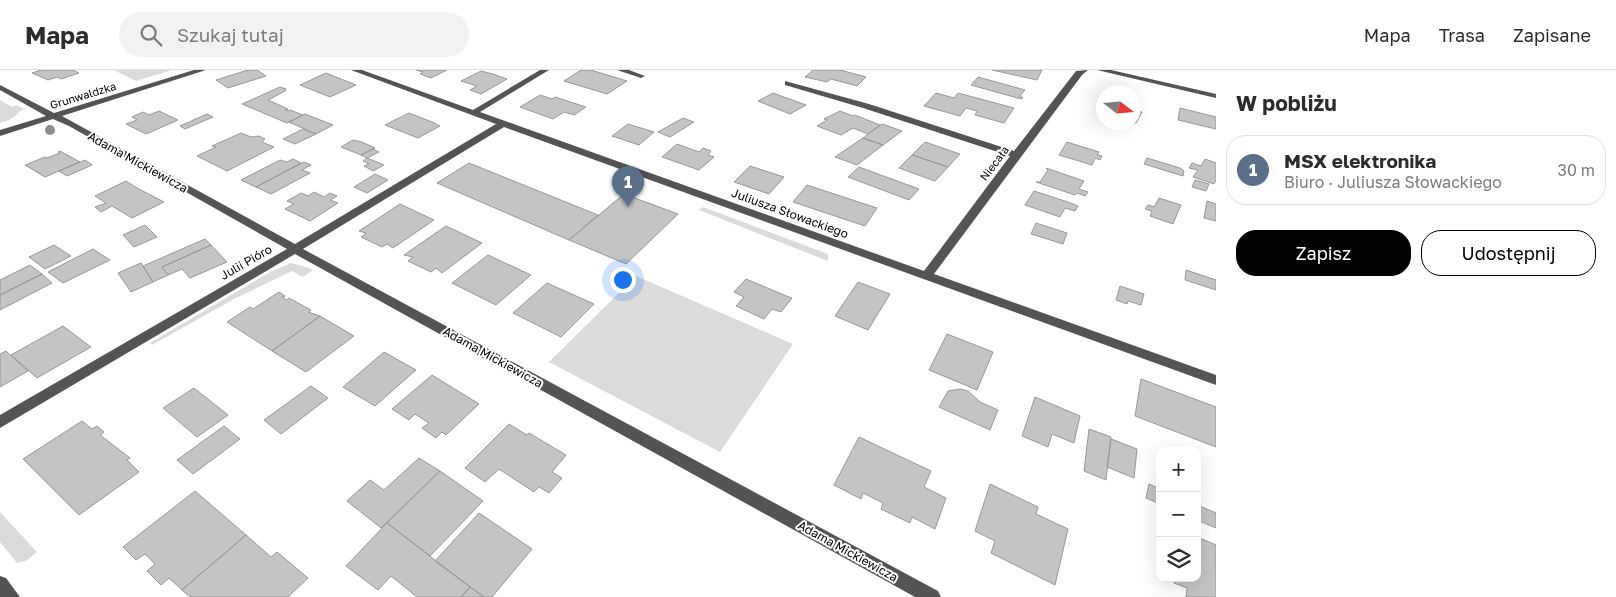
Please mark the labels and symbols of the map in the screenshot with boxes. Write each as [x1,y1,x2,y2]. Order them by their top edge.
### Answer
street label: Grunwaldzka [48,79,118,111]
north arrow [1096,85,1141,130]
street label: Adama Mickiewicza [85,128,191,196]
street label: Niecała [977,143,1011,183]
pin: 1 [612,166,644,207]
street label: Juliusza Słowackiego [729,185,851,241]
street label: Julii Pióro [217,241,275,283]
your location [610,267,636,293]
street label: Adama Mickiewicza [440,323,546,391]
street label: Adama Mickiewicza [795,517,901,585]

